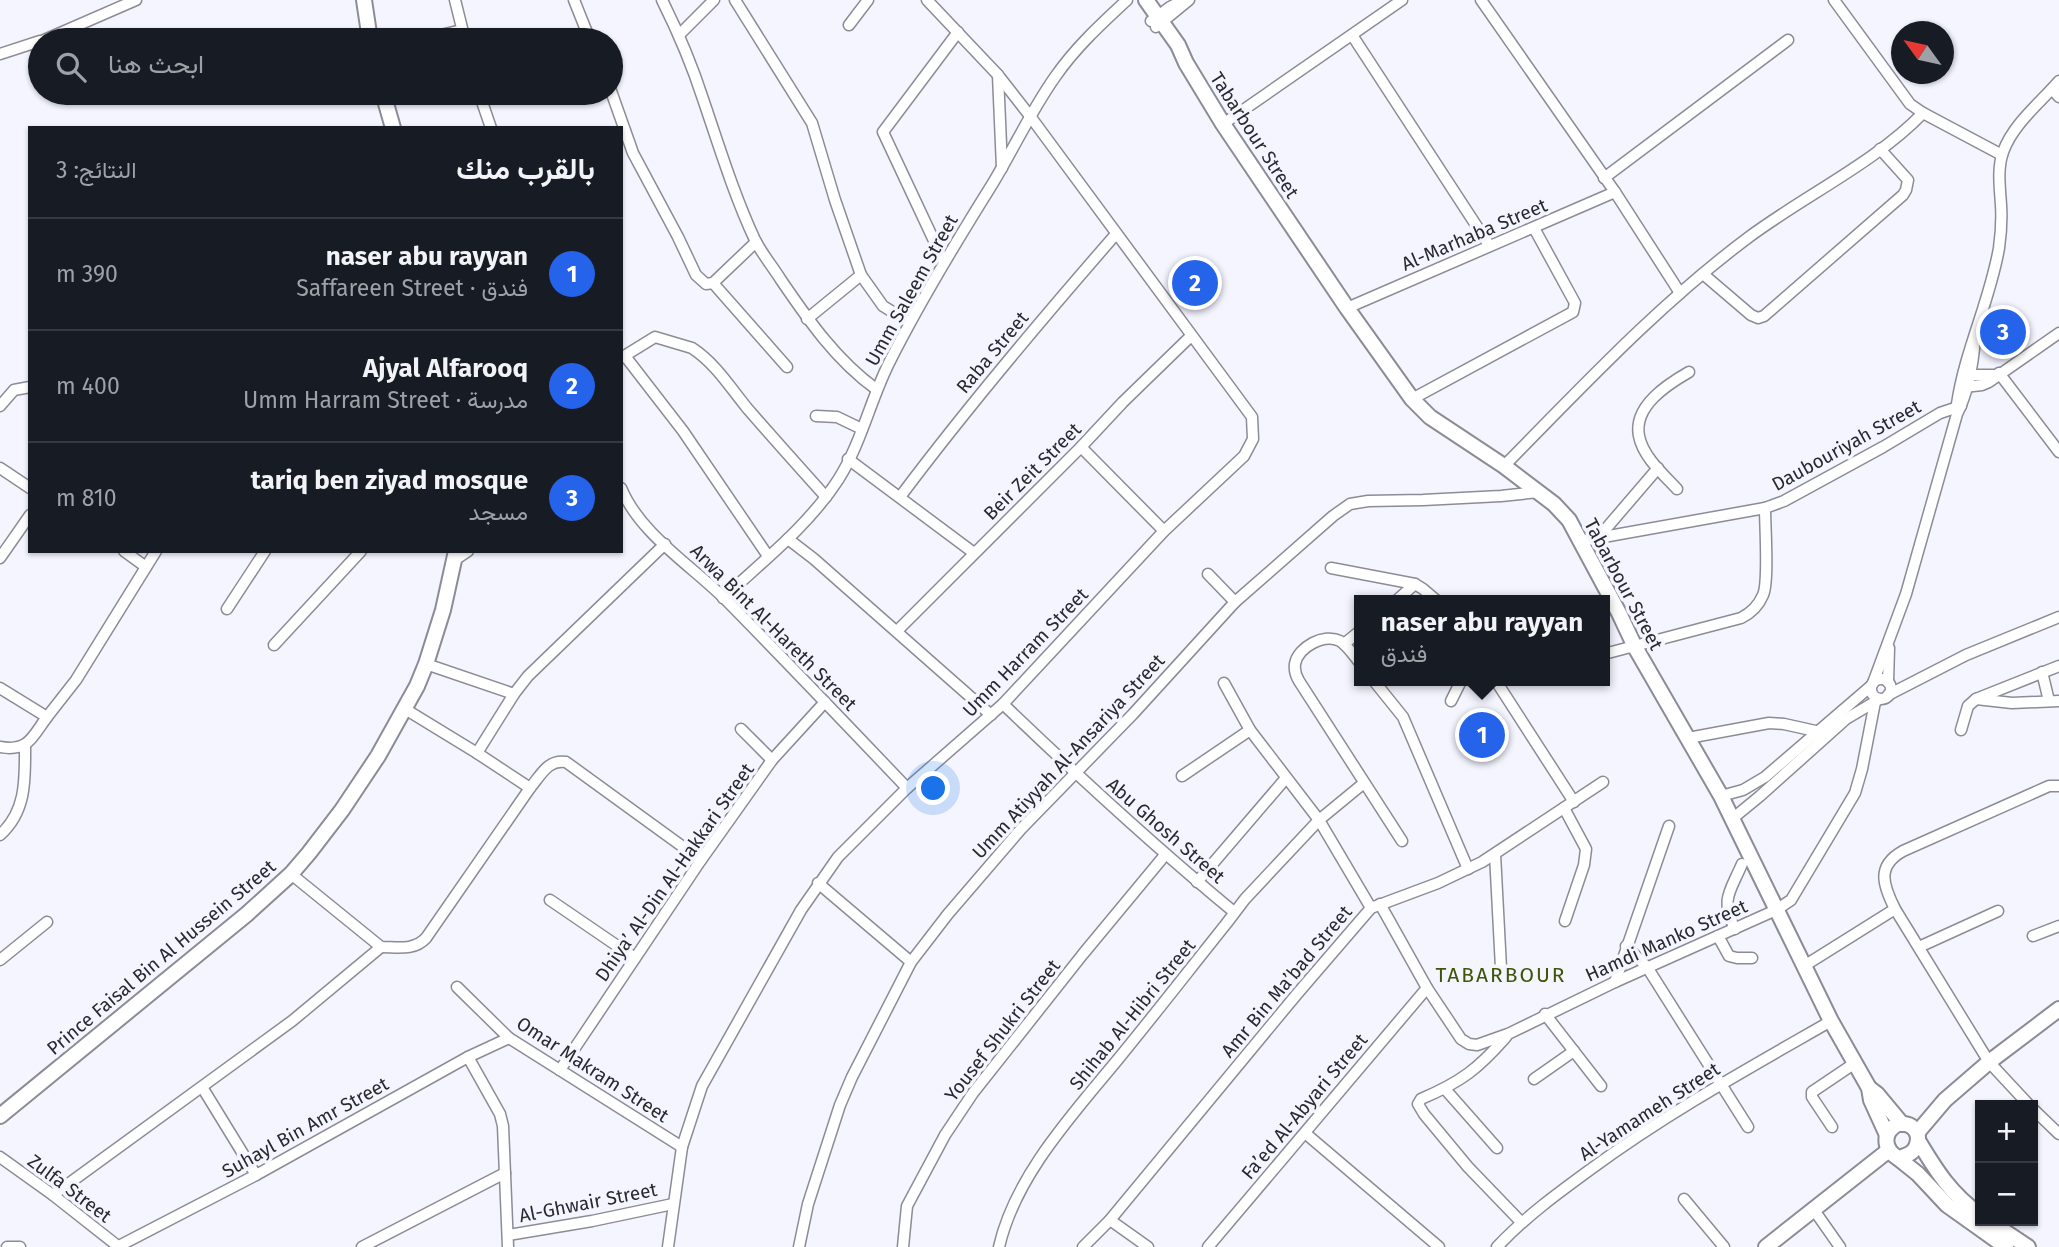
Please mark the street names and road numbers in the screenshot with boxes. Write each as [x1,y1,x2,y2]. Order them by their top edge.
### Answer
street label: Tabarbour Street [1205,68,1304,203]
street label: Al-Marhaba Street [1398,193,1551,275]
street label: Umm Saleem Street [860,210,963,370]
street label: Raba Street [952,307,1033,398]
street label: Daubouriyah Street [1768,395,1925,496]
street label: Beir Zeit Street [979,418,1086,525]
street label: Tabarbour Street [1579,515,1668,654]
street label: Arwa Bint Al-Hareth Street [686,539,862,715]
street label: Umm Harram Street [958,583,1093,722]
street label: Umm Atiyyah Al-Ansariya Street [967,649,1169,864]
street label: Dhiya’ Al-Din Al-Hakkari Street [590,759,759,986]
street label: Abu Ghosh Street [1102,773,1230,888]
street label: Prince Faisal Bin Al Hussein Street [42,855,280,1060]
street label: Hamdi Manko Street [1582,894,1751,987]
street label: Amr Bin Ma’bad Street [1216,901,1357,1062]
street label: Shihab Al-Hibri Street [1064,934,1200,1094]
street label: Yousef Shukri Street [940,955,1065,1106]
street label: Omar Makram Street [512,1012,673,1127]
street label: Fa’ed Al-Abyari Street [1237,1028,1372,1184]
street label: Al-Yamameh Street [1575,1057,1724,1165]
street label: Suhayl Bin Amr Street [218,1072,393,1183]
street label: Zulfa Street [23,1149,116,1227]
street label: Al-Ghwair Street [517,1178,659,1227]

